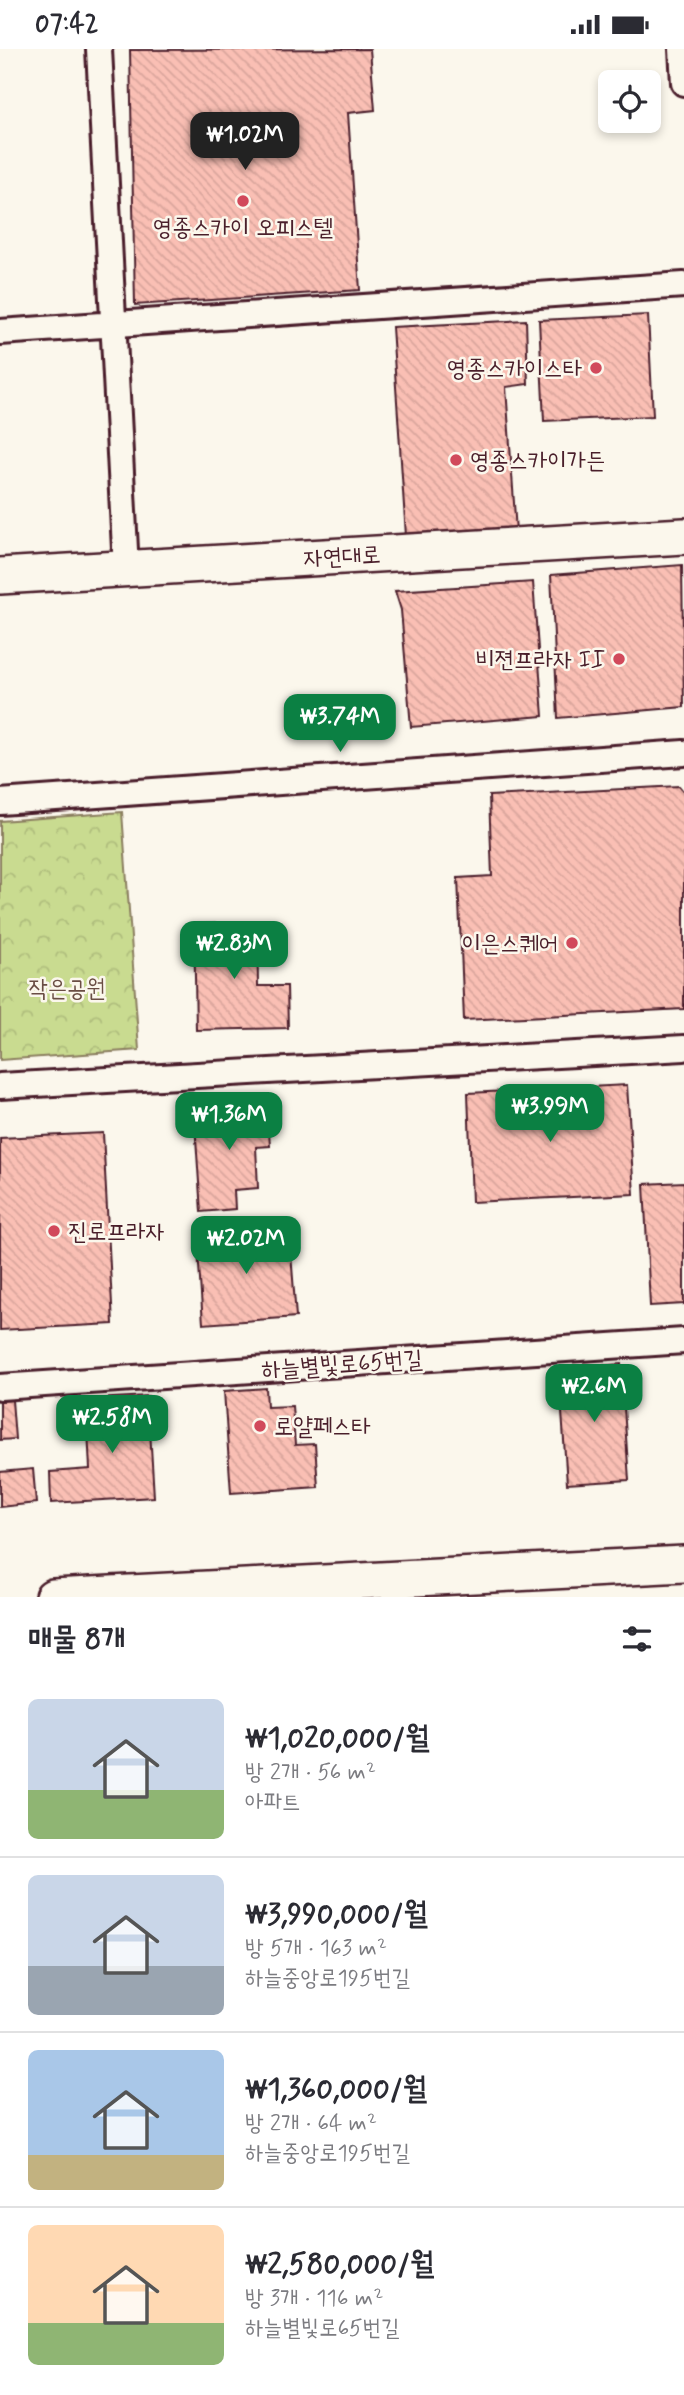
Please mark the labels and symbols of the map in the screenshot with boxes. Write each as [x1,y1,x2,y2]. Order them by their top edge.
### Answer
pin: ₩1.02M [188,113,302,172]
marker: 영종스카이 오피스텔 [235,193,251,209]
place label: 영종스카이 오피스텔 [153,213,333,244]
place label: 영종스카이스타 [447,354,582,385]
marker: 영종스카이스타 [588,360,604,376]
place label: 영종스카이가든 [470,446,605,477]
marker: 영종스카이가든 [448,452,464,468]
street label: 자연대로 [303,540,381,575]
place label: 비젼프라자 II [475,645,605,676]
marker: 비젼프라자 II [611,651,627,667]
pin: ₩3.74M [283,695,397,754]
pin: ₩2.83M [177,921,291,981]
place label: 이은스퀘어 [461,929,558,960]
marker: 이은스퀘어 [564,935,580,951]
park label: 작은공원 [28,974,106,1005]
pin: ₩3.99M [493,1085,607,1144]
pin: ₩1.36M [172,1093,286,1152]
place label: 진로프라자 [68,1217,165,1248]
pin: ₩2.02M [189,1217,303,1276]
marker: 진로프라자 [46,1223,62,1239]
street label: 하늘별빛로65번길 [261,1344,424,1387]
pin: ₩2.6M [545,1365,643,1424]
pin: ₩2.58M [55,1395,169,1455]
place label: 로얄페스타 [274,1412,371,1443]
marker: 로얄페스타 [252,1418,268,1434]

